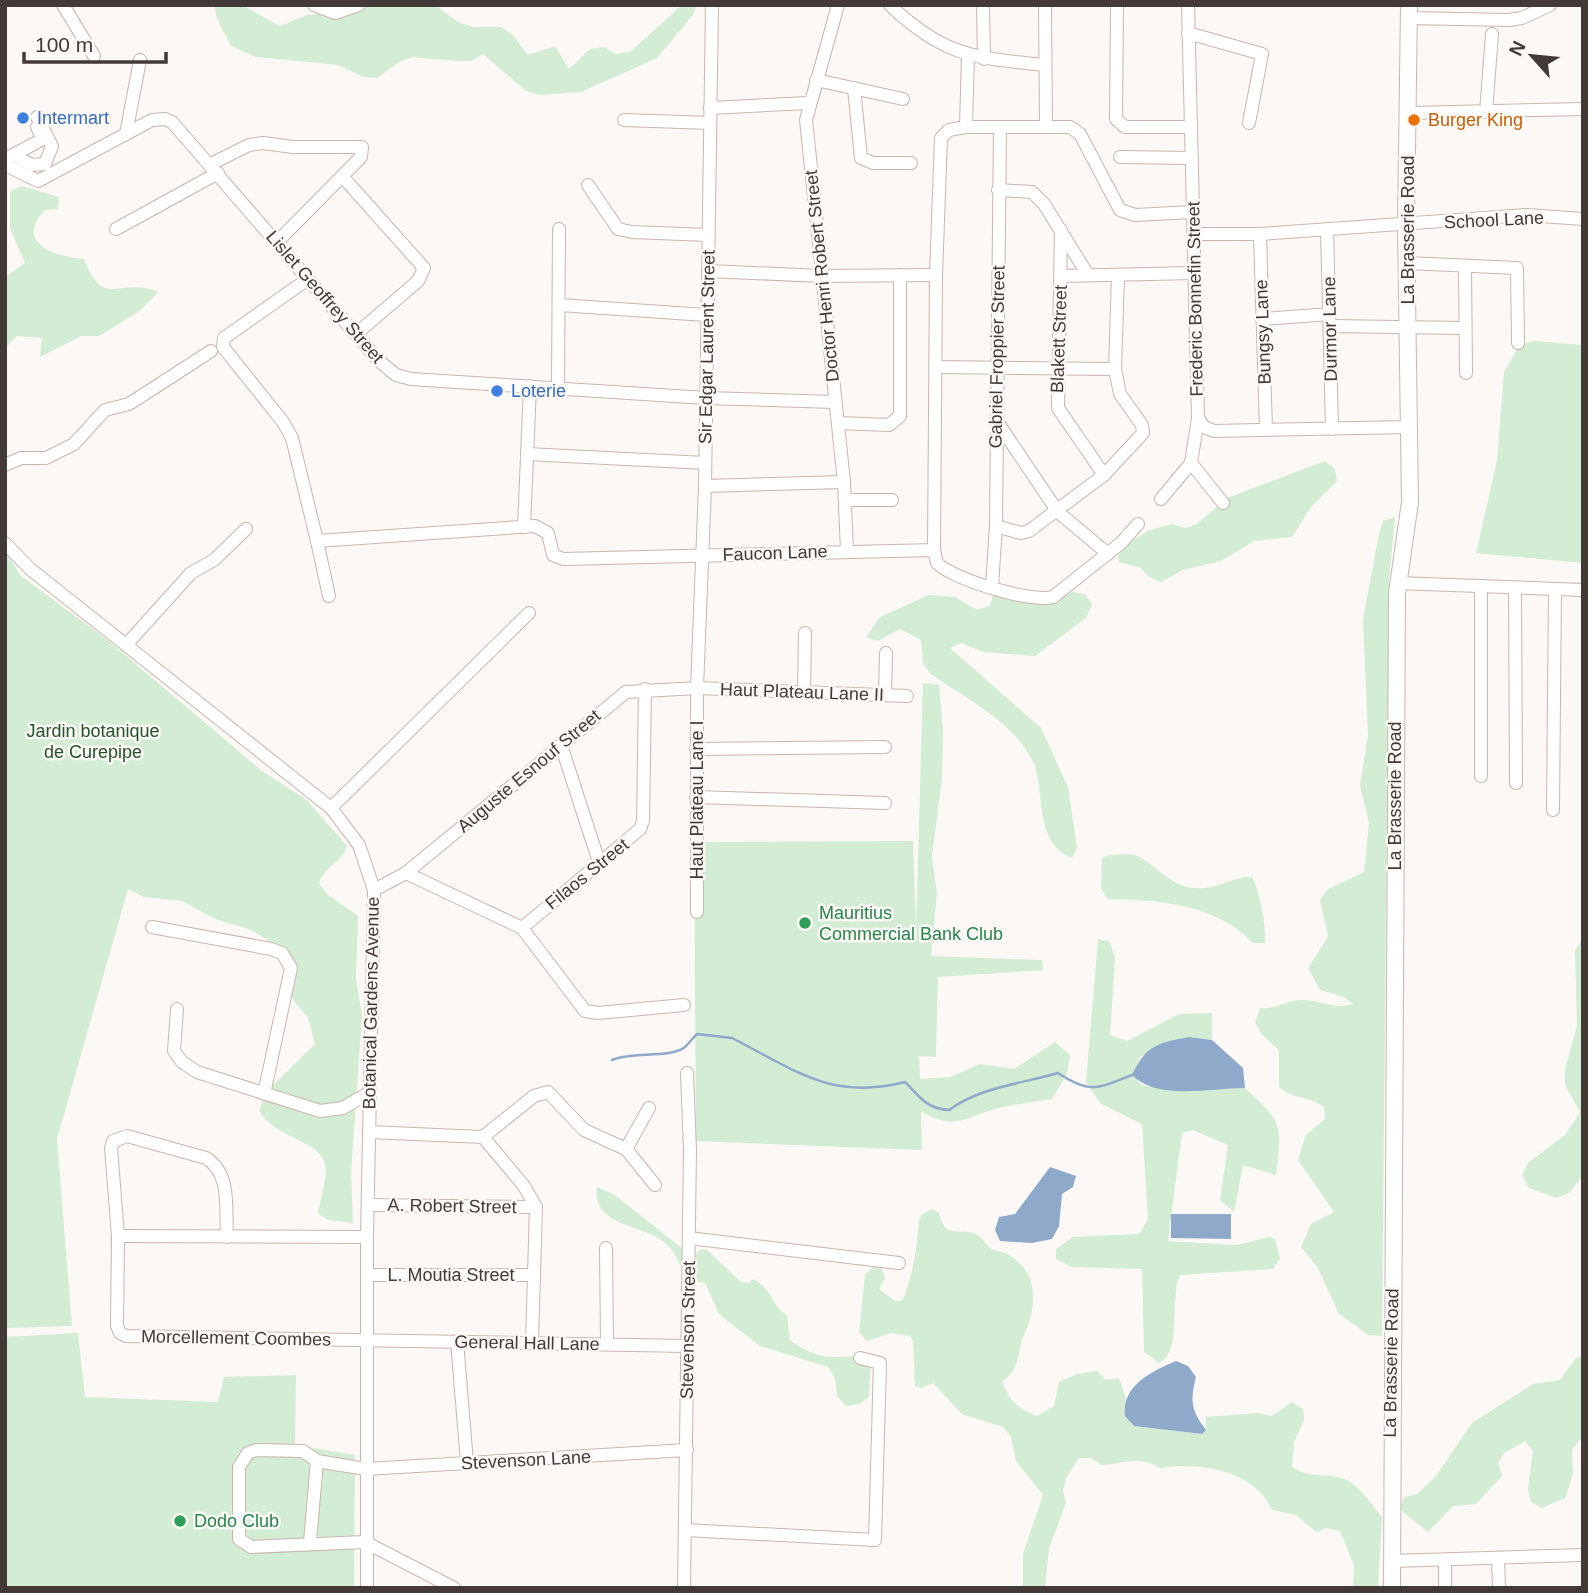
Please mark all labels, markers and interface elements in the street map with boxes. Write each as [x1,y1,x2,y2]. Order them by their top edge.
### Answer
scale bar [24,21,166,65]
north arrow [1497,21,1567,91]
text: 100 m [35,33,93,56]
text: N [1505,38,1530,59]
place label: Intermart [37,108,109,128]
marker: Intermart [15,110,31,126]
place label: Burger King [1428,110,1523,130]
marker: Burger King [1406,112,1422,128]
street label: La Brasserie Road [1398,155,1418,305]
street label: Doctor Henri Robert Street [801,169,843,383]
street label: Frederic Bonnefin Street [1183,201,1207,397]
street label: School Lane [1443,207,1545,233]
street label: Lislet Geoffrey Street [262,227,388,367]
street label: Sir Edgar Laurent Street [695,250,719,444]
street label: Gabriel Froppier Street [985,265,1009,449]
street label: Durmor Lane [1319,276,1341,382]
street label: Bungsy Lane [1251,279,1275,385]
street label: Blakett Street [1047,285,1071,393]
place label: Loterie [511,381,566,401]
marker: Loterie [489,383,505,399]
street label: Faucon Lane [722,541,828,565]
street label: Haut Plateau Lane II [720,679,884,705]
street label: Auguste Esnouf Street [454,705,604,837]
street label: Haut Plateau Lane I [687,720,707,880]
park label: Jardin botanique de Curepipe [26,721,160,762]
street label: La Brasserie Road [1385,721,1405,871]
street label: Filaos Street [541,834,633,914]
street label: Botanical Gardens Avenue [359,896,383,1110]
place label: Mauritius Commercial Bank Club [819,903,1003,944]
marker: Mauritius Commercial Bank Club [797,915,813,931]
street label: A. Robert Street [387,1195,517,1217]
street label: Stevenson Street [677,1261,699,1399]
street label: L. Moutia Street [387,1265,515,1285]
street label: La Brasserie Road [1380,1288,1402,1438]
street label: Morcellement Coombes [141,1326,331,1350]
street label: General Hall Lane [454,1332,600,1354]
street label: Stevenson Lane [461,1447,591,1473]
place label: Dodo Club [194,1511,279,1531]
marker: Dodo Club [172,1513,188,1529]

